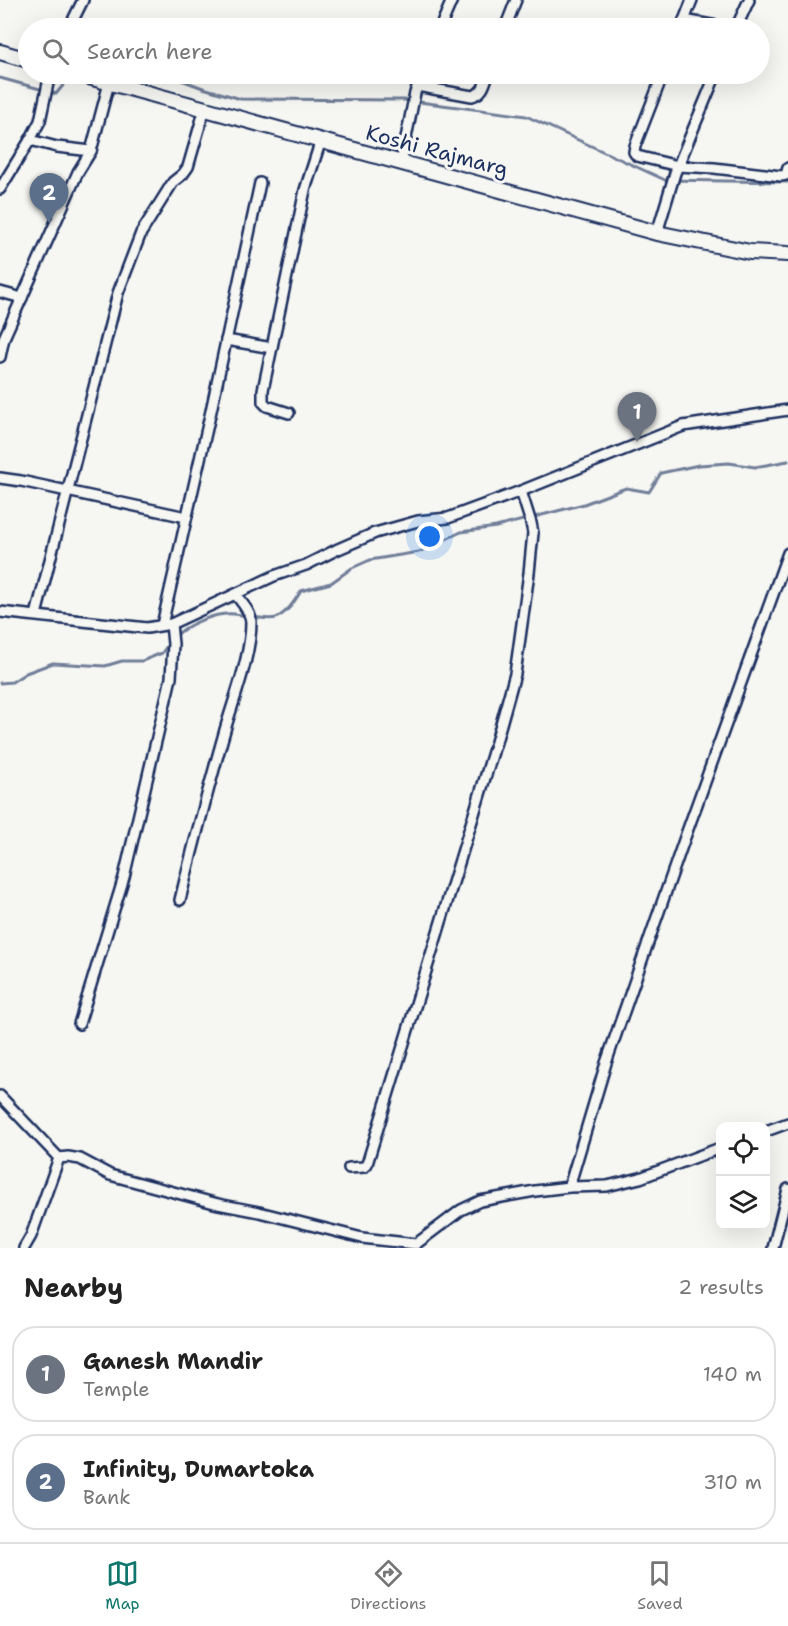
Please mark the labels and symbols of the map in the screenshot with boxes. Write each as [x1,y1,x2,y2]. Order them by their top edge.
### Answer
street label: Koshi Rajmarg [363,119,511,183]
pin: 2 [29,174,68,223]
pin: 1 [618,392,656,442]
your location [415,522,444,551]

